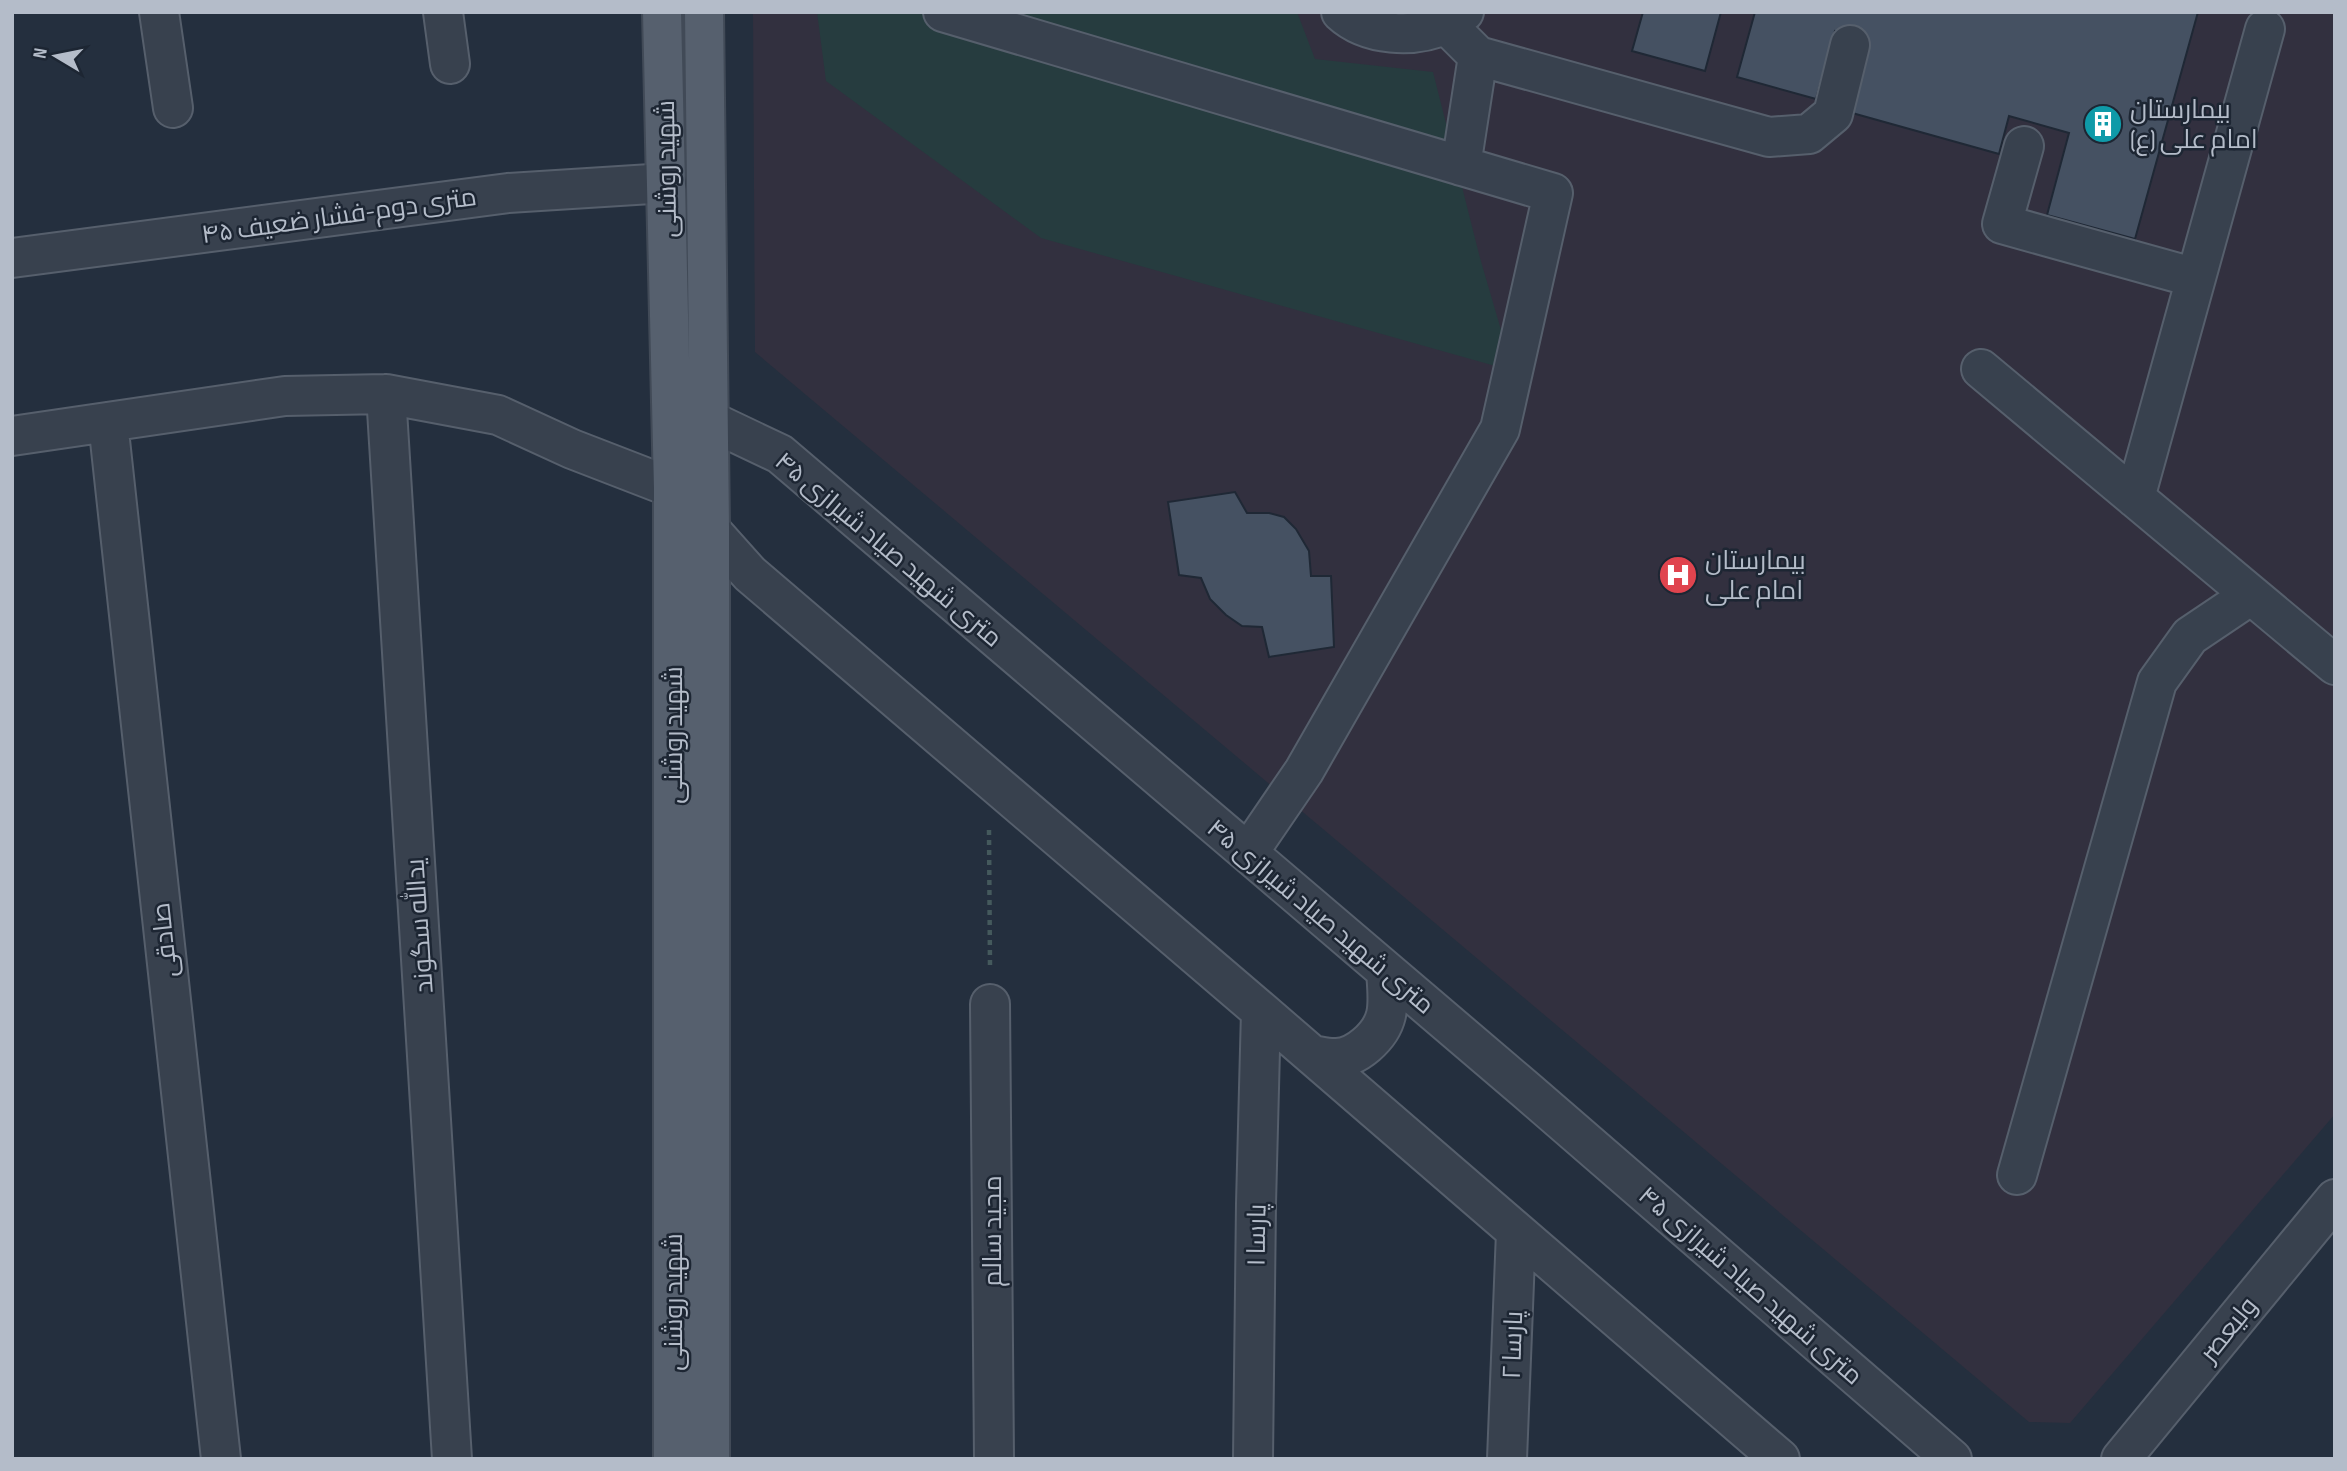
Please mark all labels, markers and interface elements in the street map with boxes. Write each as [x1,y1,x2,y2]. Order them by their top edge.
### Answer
north arrow [21,21,91,91]
text: N [29,46,53,60]
place label: بیمارستان امام علی (ع) [2130,95,2258,157]
street label: شهید روشنی [651,100,684,238]
building icon: بیمارستان امام علی (ع) [2082,103,2124,145]
street label: ۴۵ متری دوم-فشار ضعیف [200,182,479,252]
street label: ۴۵ متری شهید صیاد شیرازی [768,446,1008,654]
place label: بیمارستان امام علی [1705,546,1806,608]
hospital icon: بیمارستان امام علی [1657,554,1699,596]
street label: شهید روشنی [659,666,690,804]
street label: ۴۵ متری شهید صیاد شیرازی [1200,813,1440,1021]
street label: یدالله سگوند [397,857,441,995]
street label: صادقی [146,901,185,979]
street label: مجید سالم [978,1175,1010,1287]
street label: ۴۵ متری شهید صیاد شیرازی [1632,1180,1868,1392]
street label: پارسا ۱ [1241,1203,1274,1267]
street label: شهید روشنی [659,1233,690,1371]
street label: ولیعصر [2192,1291,2265,1370]
street label: پارسا ۲ [1497,1310,1530,1380]

